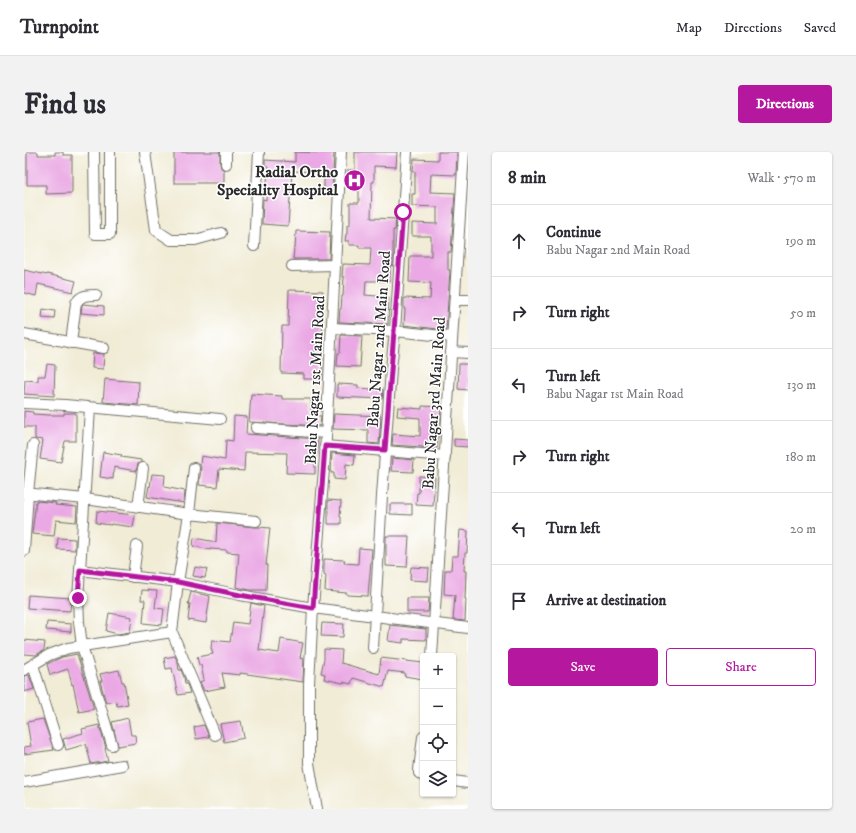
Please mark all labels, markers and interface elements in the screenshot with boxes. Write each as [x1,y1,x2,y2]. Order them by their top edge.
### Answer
text: Turnpoint [20,16,99,39]
text: Map [676,19,702,37]
text: Directions [724,19,782,37]
text: Saved [804,19,836,37]
button: Directions [738,85,832,123]
text: Find us [24,87,106,122]
place label: Radial Ortho Speciality Hospital [217,162,339,200]
hospital icon: Radial Ortho Speciality Hospital [341,167,367,193]
text: 8 min [508,167,546,189]
text: Walk · 570 m [747,170,816,186]
route start [394,203,412,221]
text: Continue [546,223,601,242]
icon: ahead [508,230,530,252]
text: 190 m [785,233,816,249]
text: Babu Nagar 2nd Main Road [546,242,690,258]
street label: Babu Nagar 2nd Main Road [363,250,395,428]
street label: Babu Nagar 1st Main Road [301,295,329,465]
icon: right [508,302,530,324]
text: Turn right [546,303,609,322]
text: 50 m [790,305,816,321]
street label: Babu Nagar 3rd Main Road [418,316,450,490]
text: Turn left [546,367,600,386]
icon: left [508,374,530,396]
text: 130 m [787,377,816,393]
text: Babu Nagar 1st Main Road [546,386,684,402]
icon: right [508,446,530,468]
text: Turn right [546,447,609,466]
text: 180 m [785,449,816,465]
icon: left [508,518,530,540]
text: Turn left [546,519,600,538]
text: 20 m [790,521,816,537]
route end [69,589,87,607]
icon: arrive [508,590,530,612]
text: Arrive at destination [546,591,666,610]
button: Save [508,648,658,686]
button: Share [666,648,816,686]
map controls [420,653,456,797]
button: + [420,653,456,689]
button: − [420,689,456,725]
button: locate [420,725,456,761]
button: layers [420,761,456,797]

